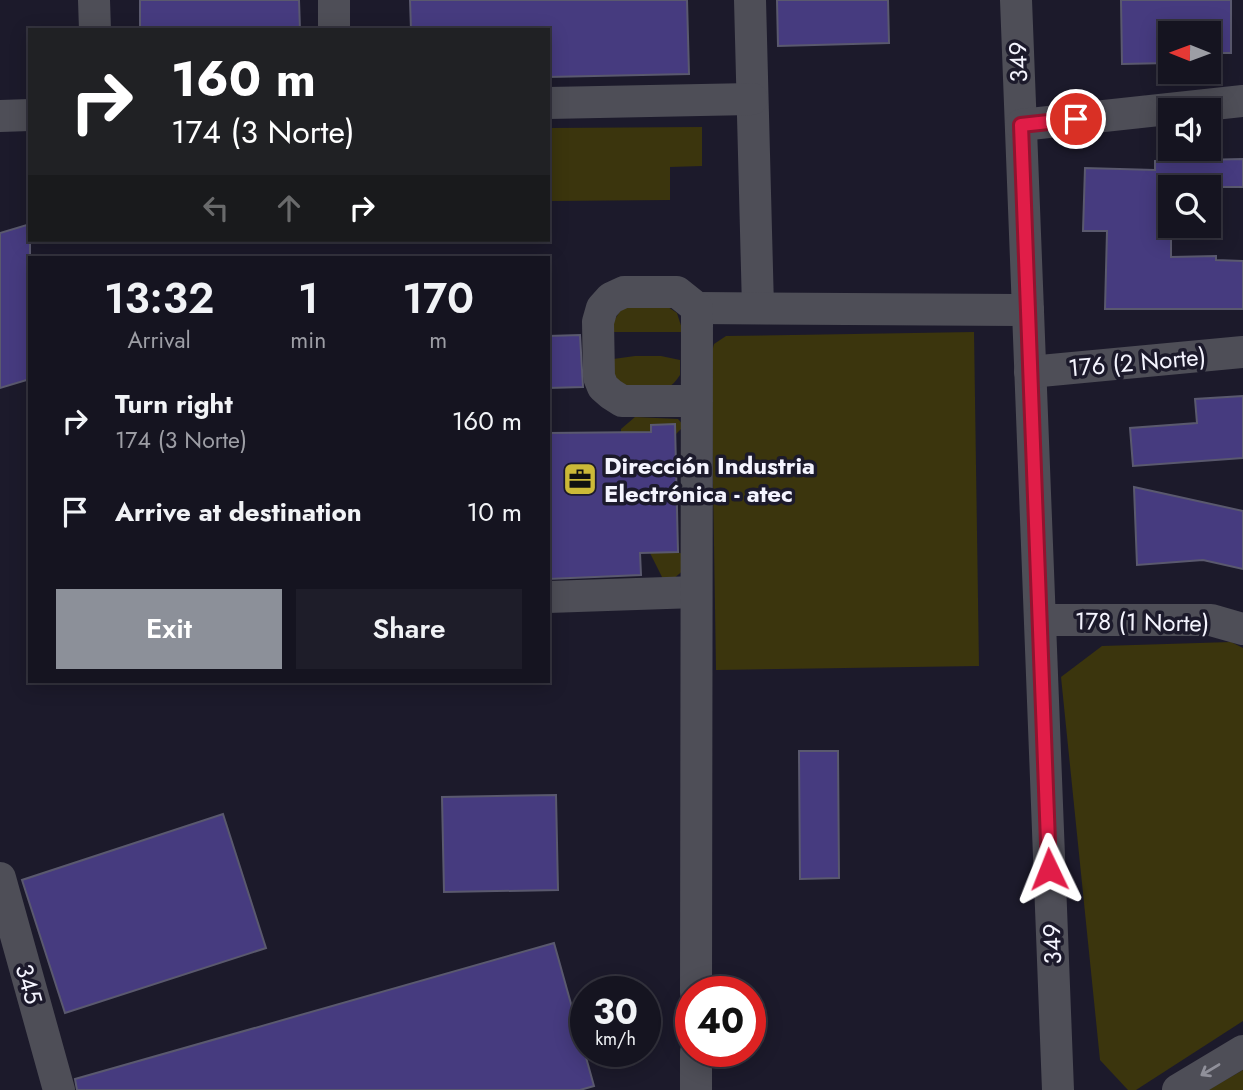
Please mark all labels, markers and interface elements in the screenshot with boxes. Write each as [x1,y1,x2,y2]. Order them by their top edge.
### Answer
north arrow [1158,21,1222,84]
map controls [1158,21,1221,238]
street label: 349 [1000,41,1036,83]
text: 160 m [171,44,316,114]
icon: right [56,56,147,147]
pin [1046,89,1106,149]
button: sound [1158,98,1221,161]
icon: arrive [1057,100,1095,138]
text: 174 (3 Norte) [171,109,355,155]
button: search [1158,175,1221,238]
icon: left [197,189,235,227]
icon: ahead [270,189,308,227]
icon: right [343,189,381,227]
text: 13:32 [104,268,214,329]
text: 1 [298,268,319,329]
text: 170 [402,268,474,329]
text: Arrival [127,323,191,357]
text: min [290,323,326,357]
text: m [429,323,447,357]
street label: 176 (2 Norte) [1067,339,1207,385]
text: Turn right [115,385,233,423]
icon: right [56,402,94,440]
text: 160 m [452,402,522,440]
text: 174 (3 Norte) [115,423,247,457]
place label: Dirección Industria Electrónica - atec [604,448,815,511]
office icon: Dirección Industria Electrónica - atec [561,460,599,498]
icon: arrive [56,493,94,531]
text: Arrive at destination [115,493,362,531]
text: 10 m [467,493,522,531]
button: Exit [56,589,282,669]
button: Share [296,589,522,669]
street label: 178 (1 Norte) [1074,603,1210,641]
position arrow [1012,832,1086,906]
street label: 349 [1034,923,1070,965]
street label: 345 [7,960,51,1008]
speed limit sign: 40 [675,976,766,1067]
text: 30 [593,987,638,1037]
text: km/h [595,1026,636,1052]
one-way arrow [1201,1064,1221,1078]

